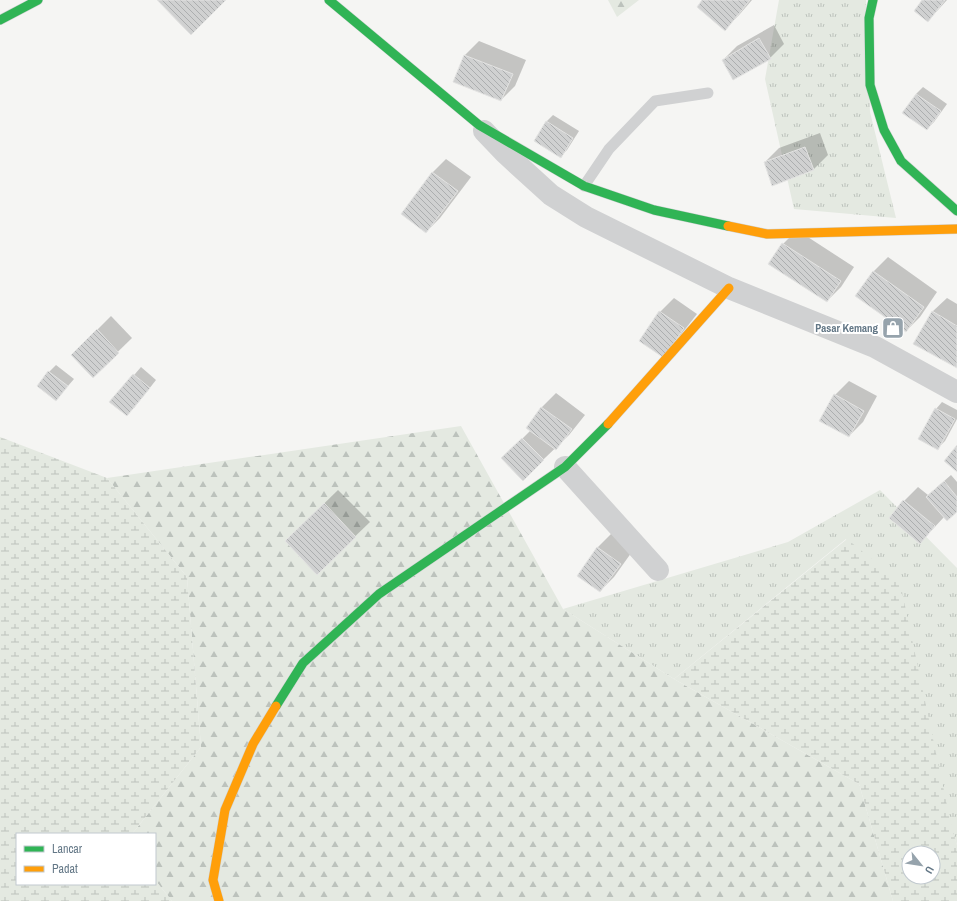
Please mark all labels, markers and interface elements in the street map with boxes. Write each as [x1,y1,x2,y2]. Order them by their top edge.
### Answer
shop icon: Pasar Kemang [880,315,906,341]
place label: Pasar Kemang [815,321,878,335]
legend [16,833,156,885]
text: Lancar [52,841,83,857]
north arrow [901,845,941,885]
text: Padat [52,861,78,877]
text: U [922,864,937,876]

